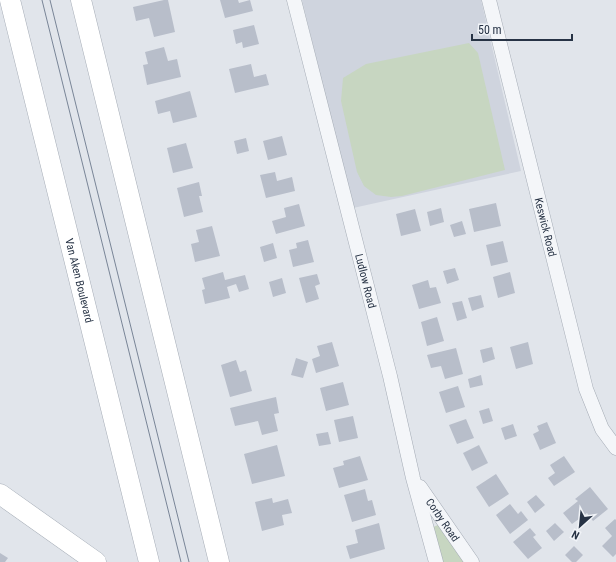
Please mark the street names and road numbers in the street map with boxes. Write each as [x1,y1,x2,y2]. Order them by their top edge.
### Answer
street label: Keswick Road [532,196,559,258]
street label: Van Aken Boulevard [63,237,96,324]
street label: Ludlow Road [353,252,379,310]
street label: Corby Road [423,496,462,544]

